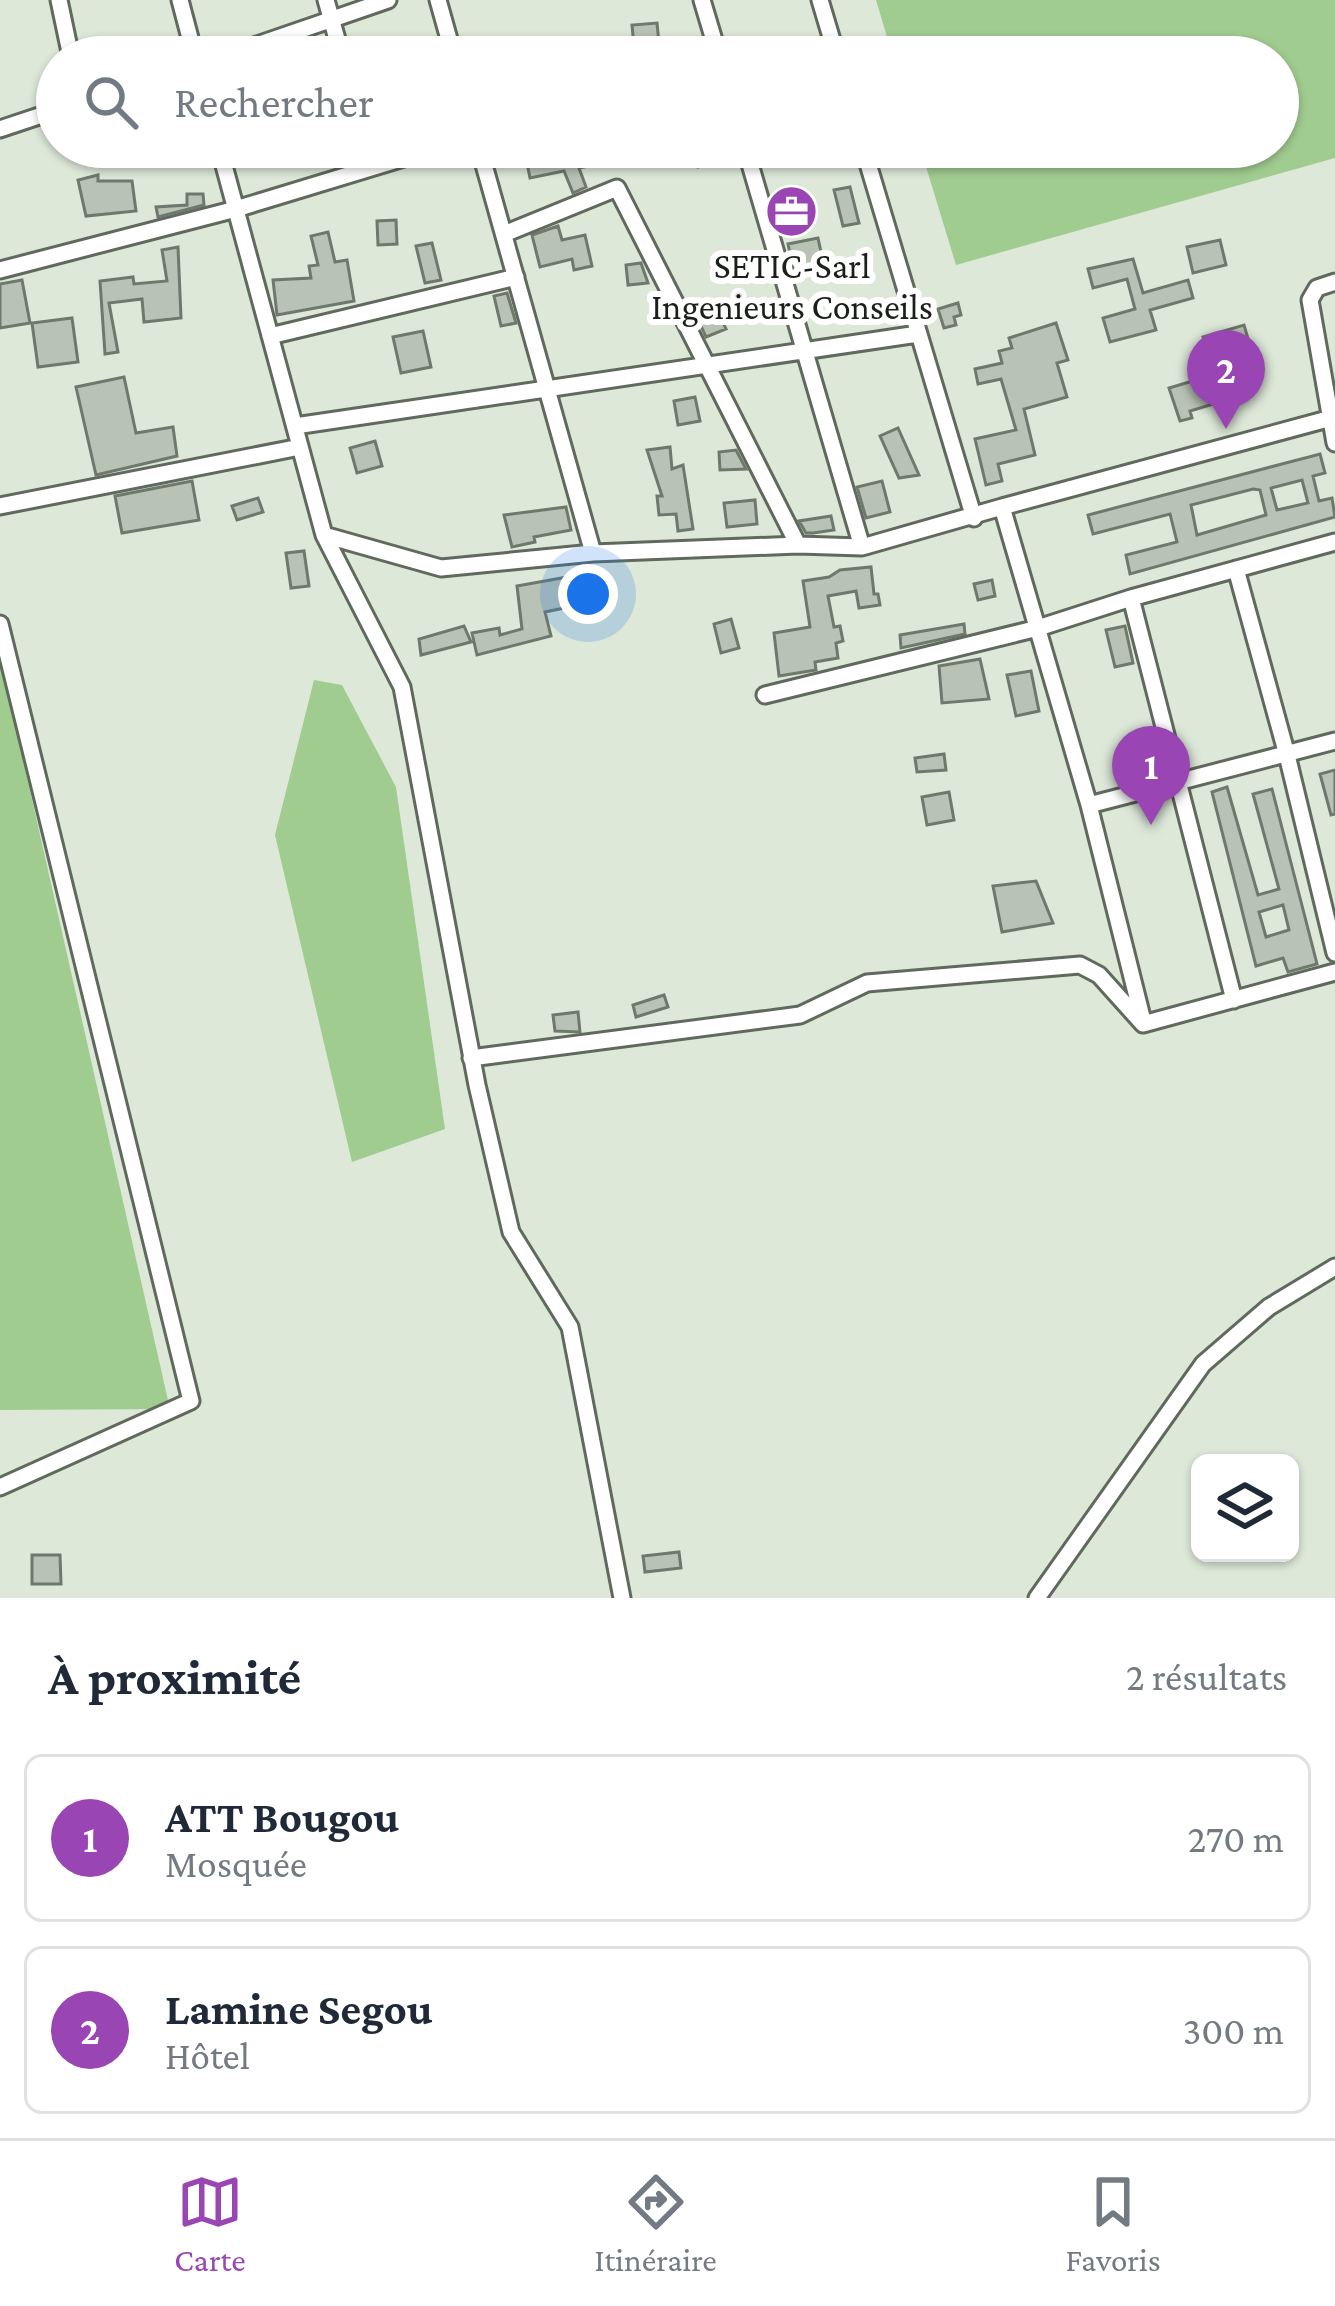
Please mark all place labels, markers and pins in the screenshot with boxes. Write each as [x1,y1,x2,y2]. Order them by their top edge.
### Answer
office icon: SETIC-Sarl Ingenieurs Conseils [764,183,820,239]
place label: SETIC-Sarl Ingenieurs Conseils [651,246,933,327]
pin: 2 [1187,330,1265,429]
pin: 1 [1112,726,1190,825]

